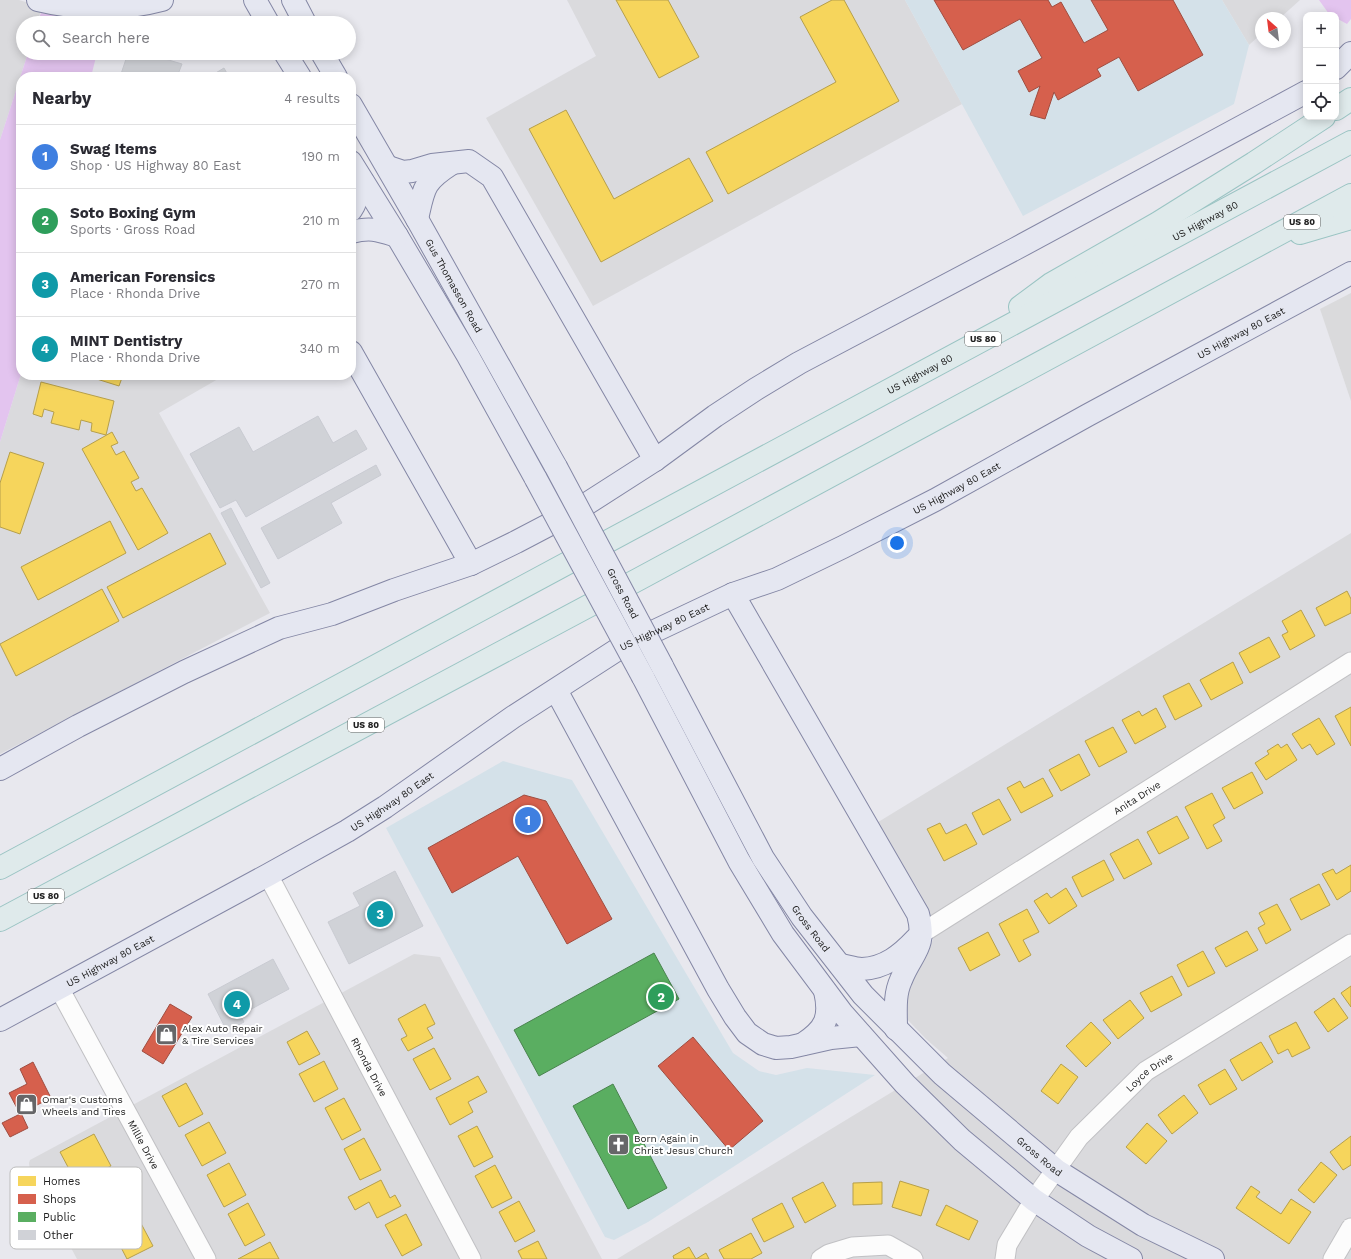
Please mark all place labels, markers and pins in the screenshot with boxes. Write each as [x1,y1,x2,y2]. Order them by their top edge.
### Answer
pin: 1 [515,805,541,835]
pin: 3 [367,899,393,929]
pin: 2 [648,982,674,1012]
pin: 4 [224,989,250,1019]
shop icon: Alex Auto Repair & Tire Services [154,1021,180,1047]
place label: Alex Auto Repair & Tire Services [182,1023,263,1046]
shop icon: Omar's Customs Wheels and Tires [13,1092,39,1118]
place label: Omar's Customs Wheels and Tires [42,1094,126,1117]
church icon: Born Again in Christ Jesus Church [605,1131,631,1157]
place label: Born Again in Christ Jesus Church [634,1133,733,1156]

